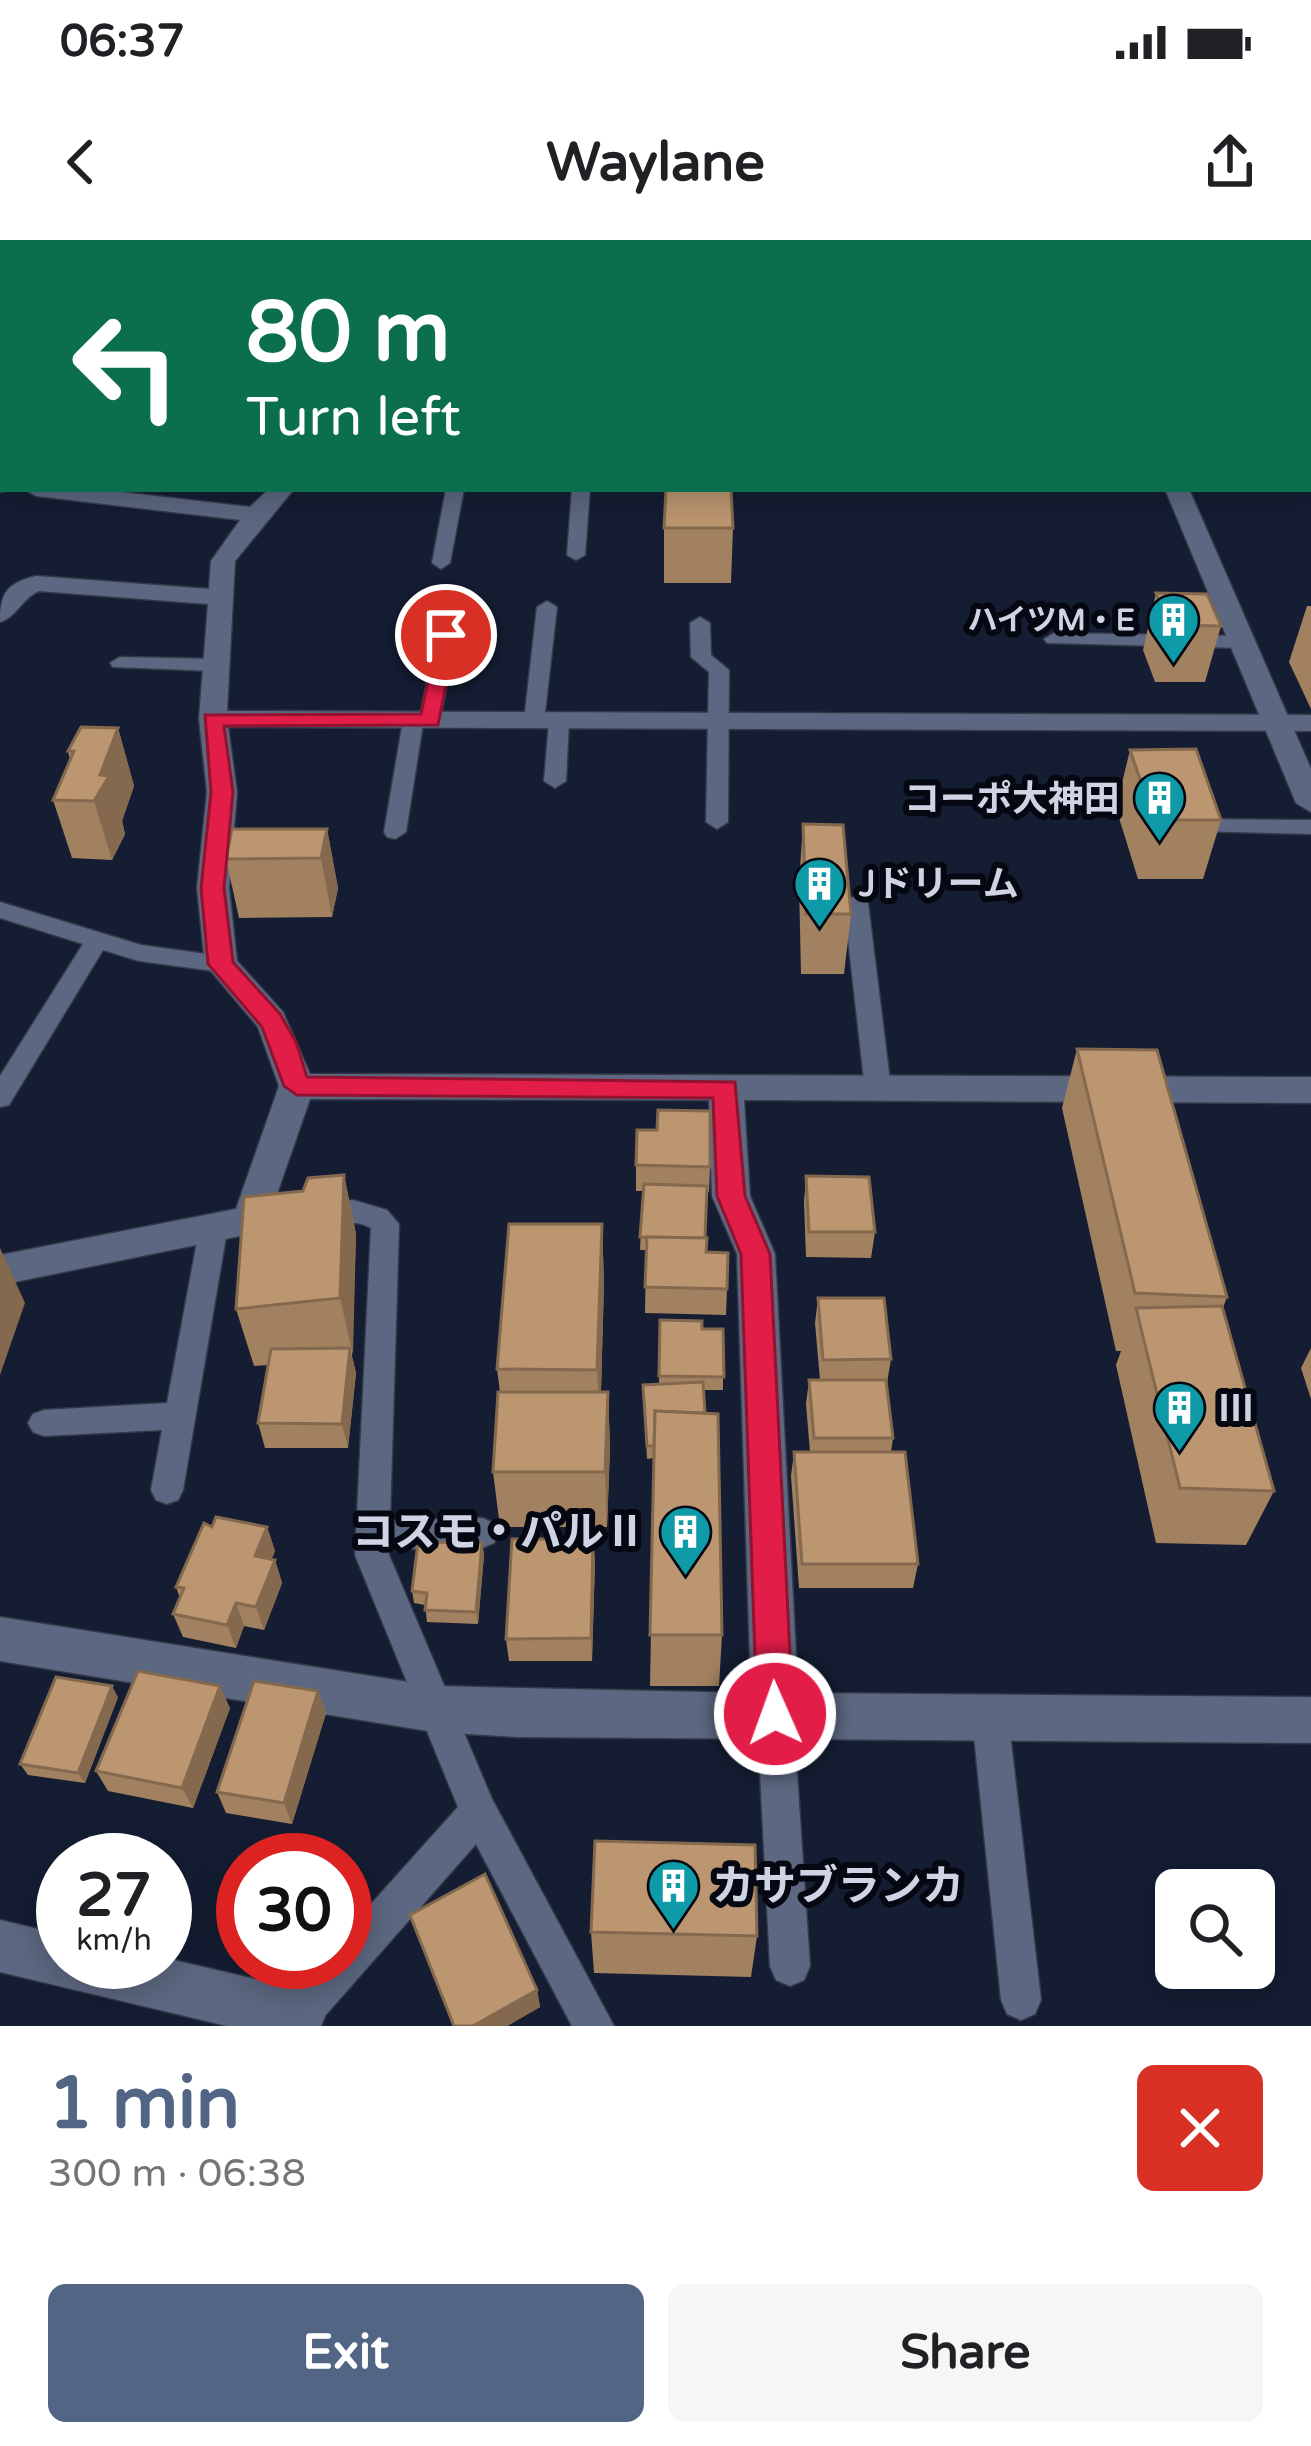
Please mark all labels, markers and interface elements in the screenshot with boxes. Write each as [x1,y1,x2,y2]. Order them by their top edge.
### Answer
text: 06:37 [60,15,185,69]
icon: back [48,129,114,195]
icon: share [1197,129,1263,195]
text: Waylane [546,130,765,195]
text: 80 m [246,283,450,384]
icon: left [48,288,204,444]
text: Turn left [246,385,461,450]
pin [395,584,497,686]
building icon: ハイツM・E [1146,592,1202,666]
icon: arrive [413,602,479,668]
place label: ハイツM・E [967,602,1135,639]
building icon: コーポ大神田 [1131,770,1187,844]
place label: コーポ大神田 [904,778,1120,821]
building icon: Jドリーム [792,855,848,929]
place label: Jドリーム [858,863,1019,906]
building icon: Ⅲ [1151,1380,1207,1454]
place label: Ⅲ [1218,1388,1254,1431]
building icon: コスモ・パルⅡ [657,1503,713,1577]
place label: コスモ・パルⅡ [352,1507,646,1558]
position arrow [712,1651,838,1777]
speed limit sign: 30 [216,1833,372,1989]
building icon: カサブランカ [645,1857,701,1931]
text: 27 [76,1860,152,1932]
place label: カサブランカ [712,1861,964,1912]
map controls [1155,1869,1275,1989]
button: search [1155,1869,1275,1989]
text: km/h [76,1922,152,1959]
text: 1 min [48,2061,240,2148]
button: close [1137,2065,1263,2191]
text: 300 m · 06:38 [48,2150,306,2197]
button: Exit [48,2284,644,2422]
button: Share [668,2284,1263,2422]

